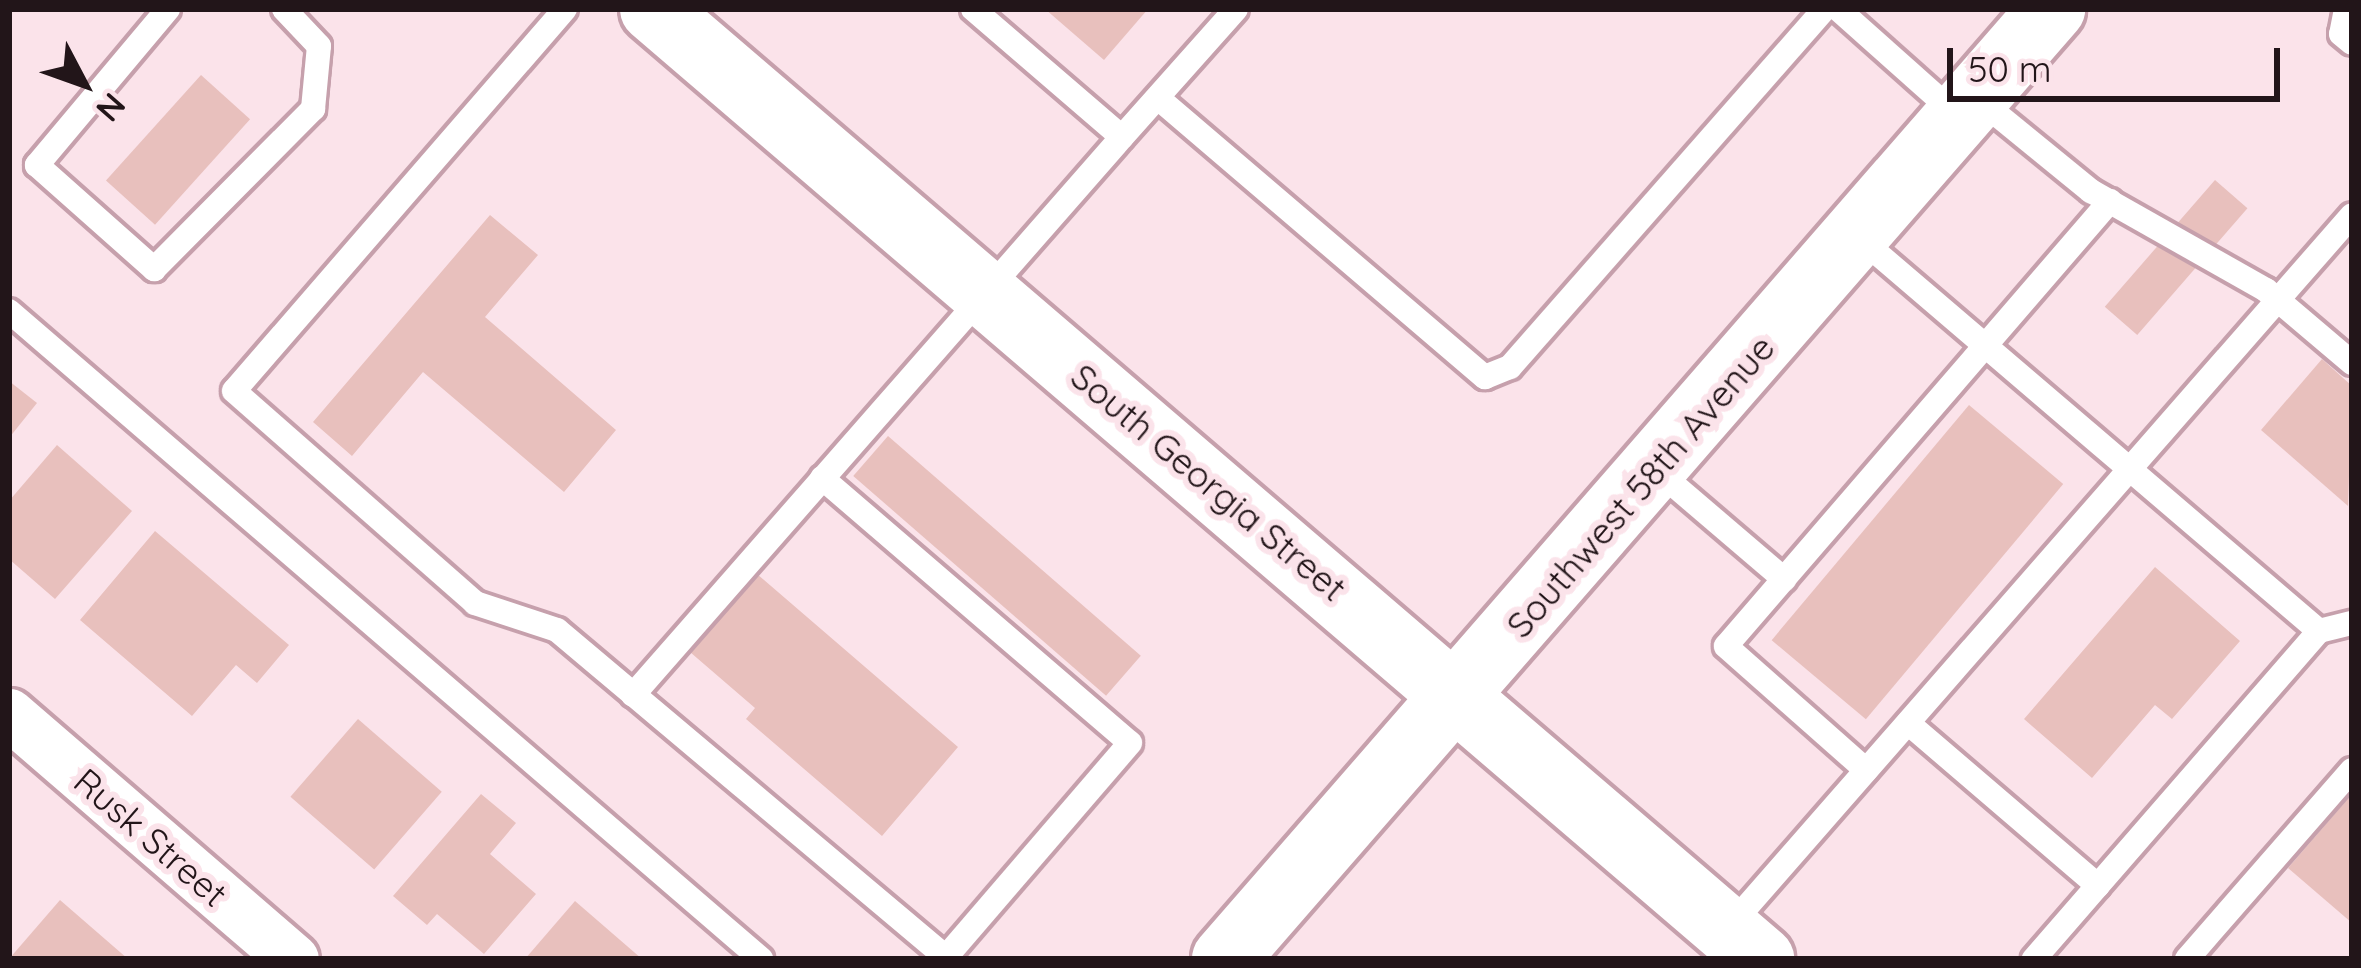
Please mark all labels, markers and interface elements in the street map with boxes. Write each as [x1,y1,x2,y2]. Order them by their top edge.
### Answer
north arrow [24,24,144,144]
scale bar [1953,24,2286,98]
text: 50 m [1968,46,2052,91]
text: N [88,85,135,131]
street label: Southwest 58th Avenue [1497,326,1783,646]
street label: South Georgia Street [1063,354,1355,610]
street label: Rusk Street [66,759,236,915]

